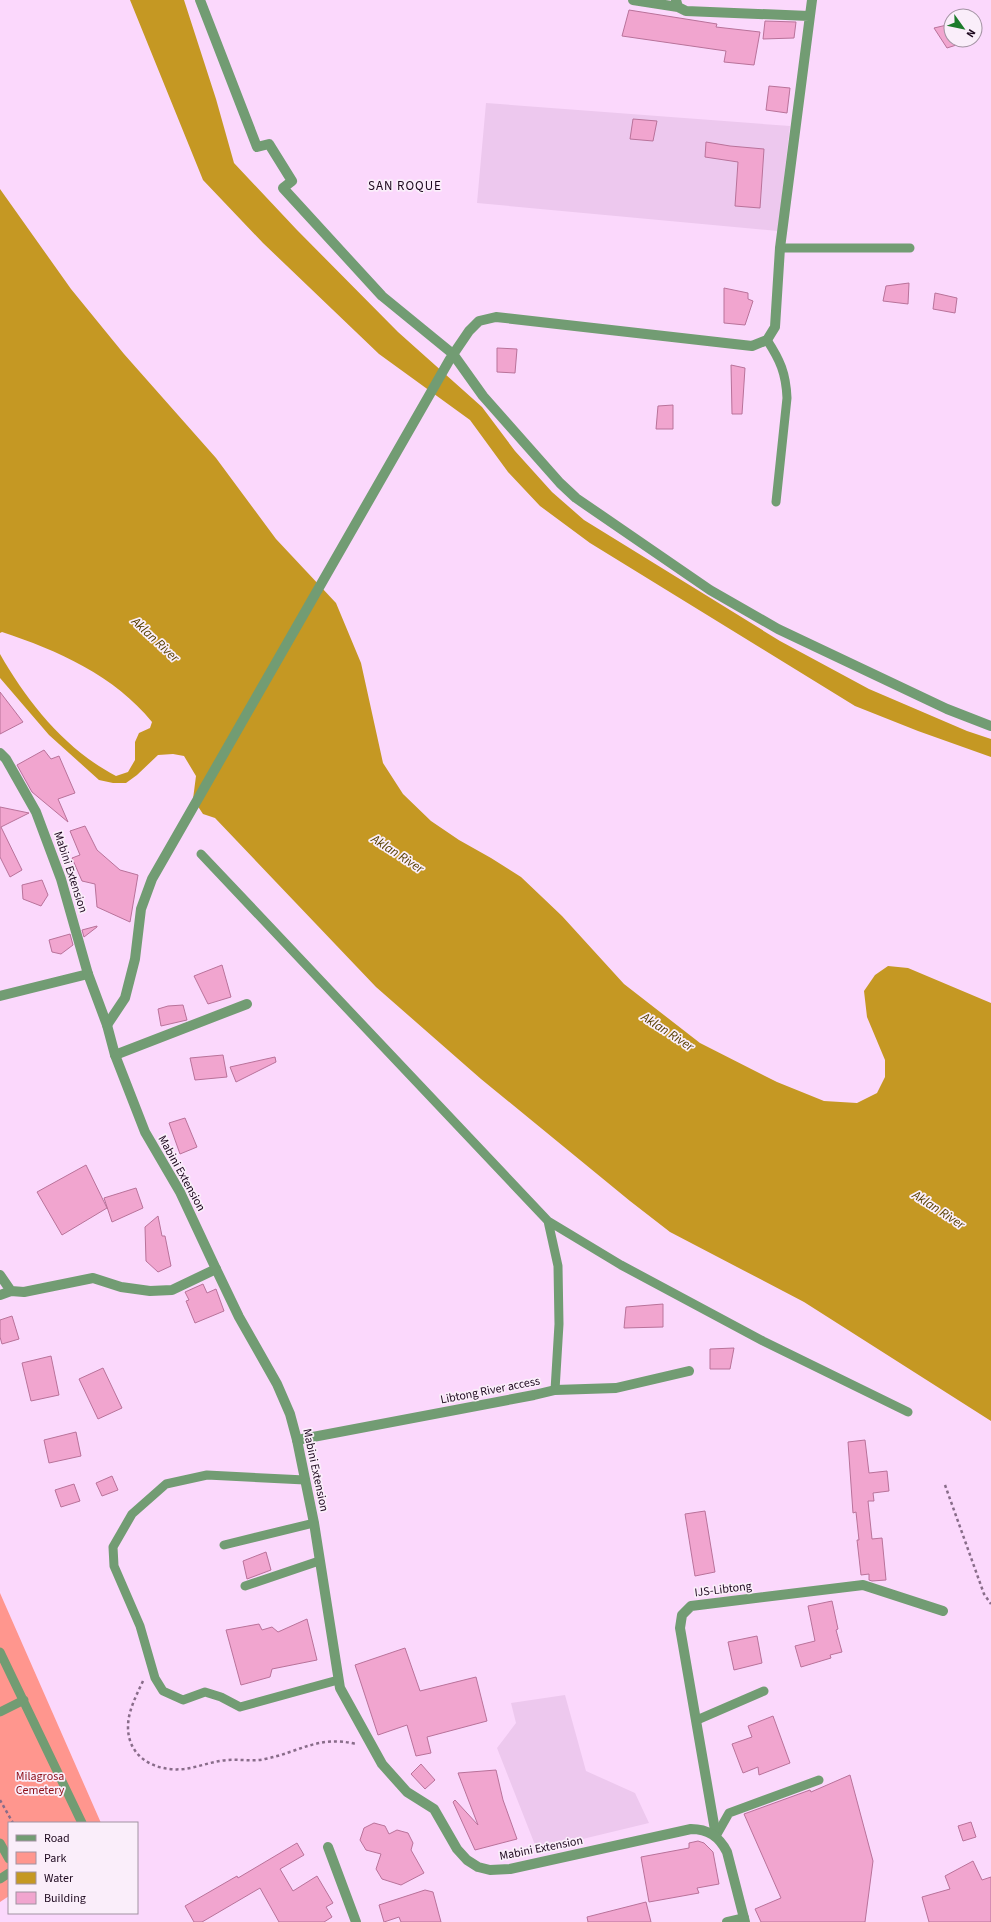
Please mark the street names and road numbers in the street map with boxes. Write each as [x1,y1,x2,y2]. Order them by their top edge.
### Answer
street label: Mabini Extension [49,829,92,915]
street label: Mabini Extension [154,1132,210,1214]
street label: Libtong River access [439,1373,541,1408]
street label: Mabini Extension [298,1427,333,1513]
street label: IJS-Libtong [694,1578,753,1601]
street label: Mabini Extension [498,1832,584,1865]

